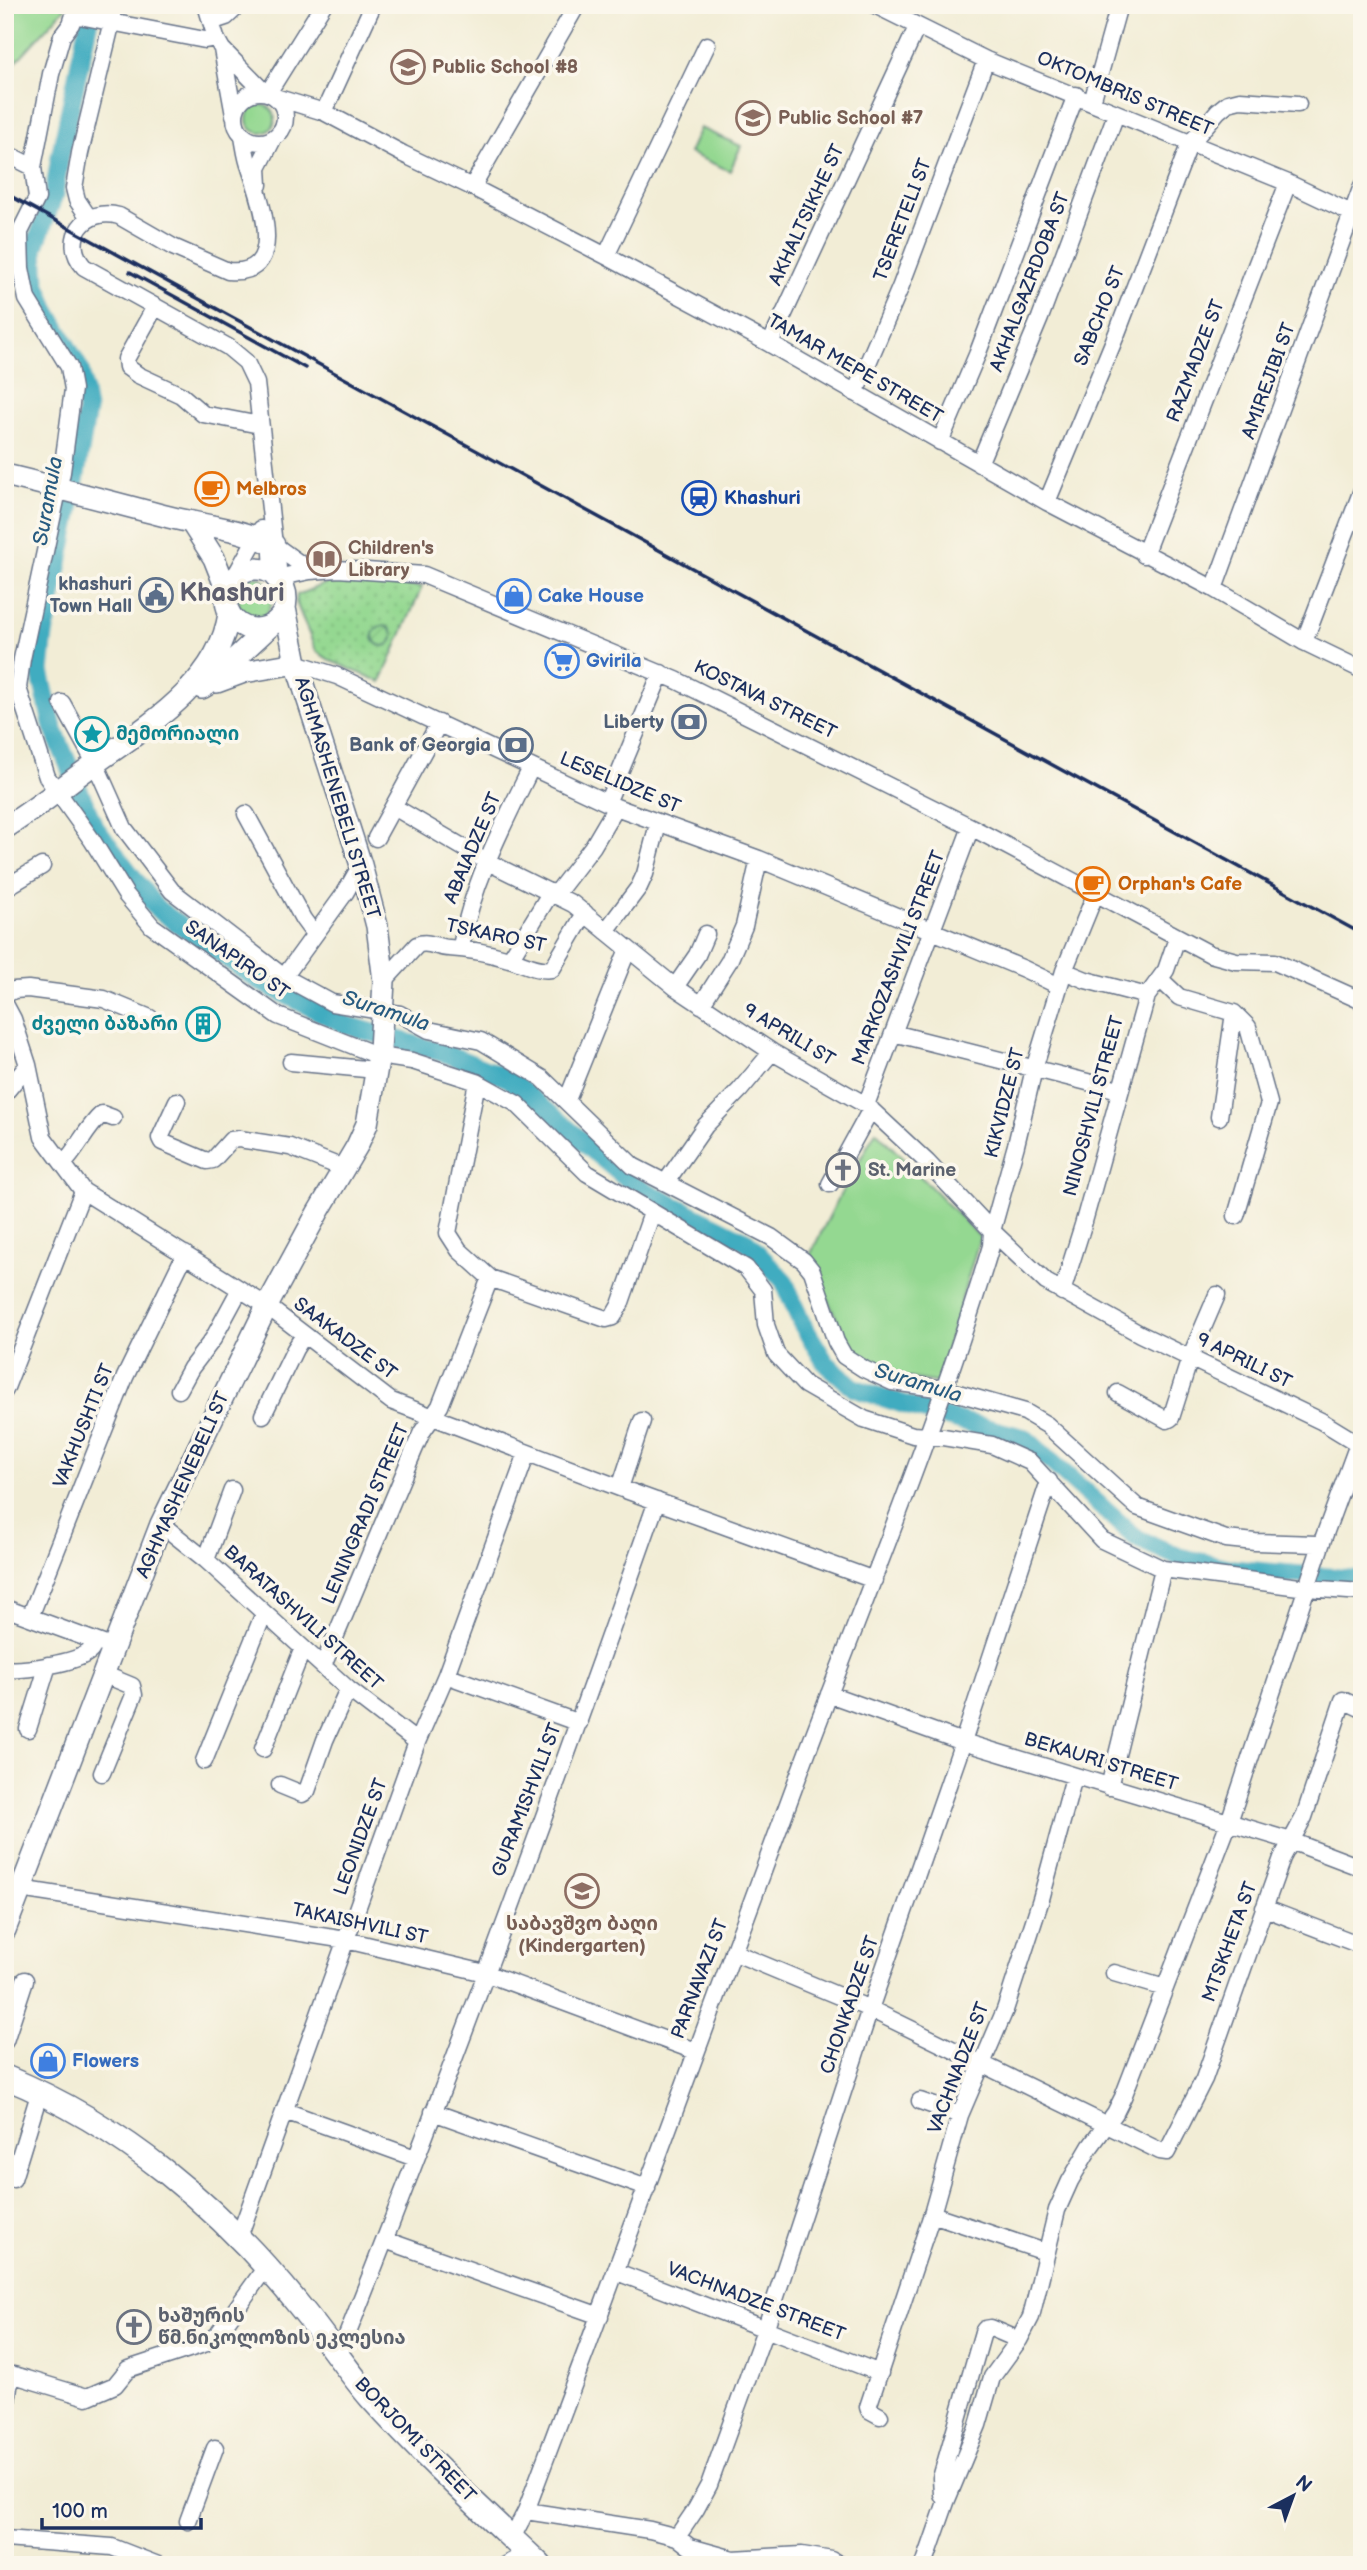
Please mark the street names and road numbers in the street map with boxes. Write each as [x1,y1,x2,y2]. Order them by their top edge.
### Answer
street label: OKTOMBRIS STREET [1034,46,1217,142]
street label: AKHALTSIKHE ST [764,140,850,289]
street label: TSERETELI ST [869,155,937,285]
street label: AKHALGAZRDOBA ST [985,188,1075,375]
street label: SABCHO ST [1070,262,1131,369]
street label: RAZMADZE ST [1162,296,1230,426]
street label: TAMAR MEPE STREET [763,309,947,429]
street label: AMIREJIBI ST [1237,319,1301,442]
street label: KOSTAVA STREET [690,655,841,745]
street label: AGHMASHENEBELI STREET [289,674,385,922]
street label: LESELIDZE ST [556,747,684,819]
street label: ABAIADZE ST [439,788,507,907]
street label: MARKOZASHVILI STREET [847,847,951,1068]
street label: TSKARO ST [444,914,549,958]
street label: SANAPIRO ST [180,916,294,1005]
street label: 9 APRILI ST [739,999,840,1072]
street label: NINOSHVILI STREET [1059,1013,1129,1199]
street label: KIKVIDZE ST [980,1045,1030,1160]
street label: SAAKADZE ST [289,1293,402,1386]
street label: 9 APRILI ST [1193,1328,1296,1394]
street label: VAKHUSHTI ST [49,1360,120,1491]
street label: AGHMASHENEBELI ST [131,1388,235,1582]
street label: LENINGRADI STREET [317,1420,415,1608]
street label: BARATASHVILI STREET [219,1541,388,1696]
street label: GURAMISHVILI ST [487,1719,567,1880]
street label: BEKAURI STREET [1021,1728,1181,1796]
street label: LEONIDZE ST [329,1775,393,1899]
street label: MTSKHETA ST [1198,1878,1263,2005]
street label: TAKAISHVILI ST [290,1898,430,1950]
street label: PARNAVAZI ST [667,1915,734,2042]
street label: CHONKADZE ST [816,1932,885,2077]
street label: VACHNADZE ST [923,1998,995,2137]
street label: VACHNADZE STREET [664,2257,849,2347]
street label: BORJOMI STREET [349,2373,481,2508]

